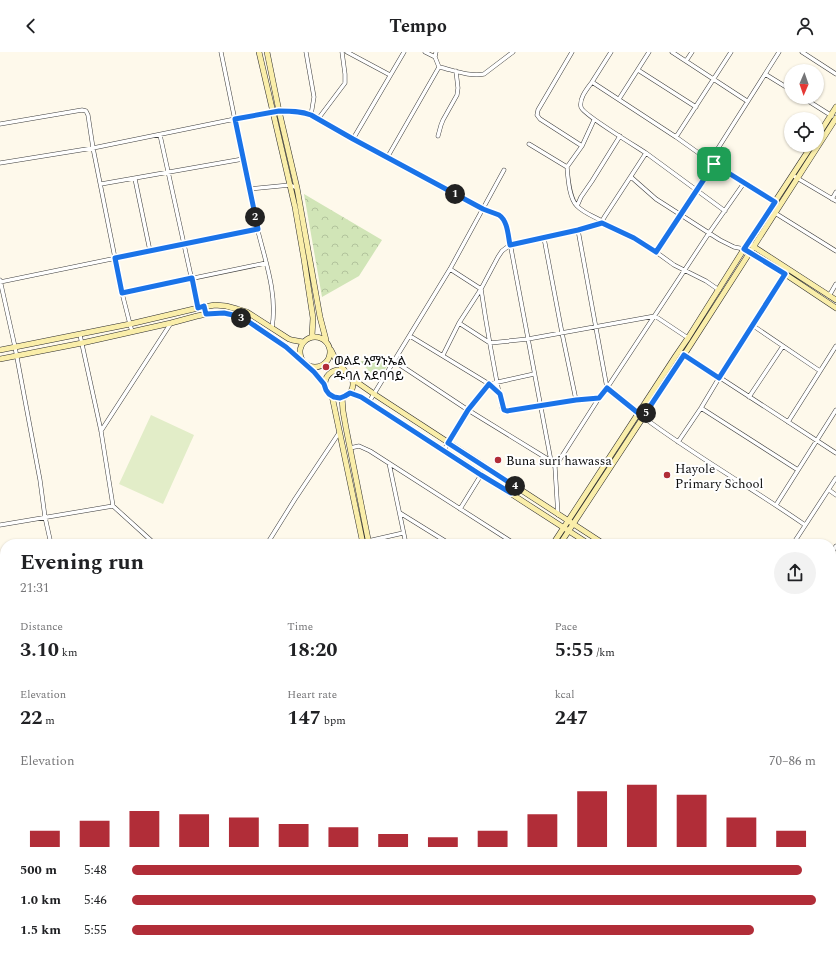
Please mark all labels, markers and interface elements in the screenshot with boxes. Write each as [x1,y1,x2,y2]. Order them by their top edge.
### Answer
text: Tempo [389,13,447,40]
icon: back [20,15,42,37]
icon: person [794,15,816,37]
north arrow [784,64,824,104]
map controls [784,64,824,152]
button: locate [784,112,824,152]
pin [697,147,731,181]
icon: arrive [703,153,725,175]
pin: 1 [445,184,465,204]
text: 1 [452,185,458,202]
pin: 2 [245,207,265,227]
text: 2 [252,208,258,225]
pin: 3 [231,308,251,328]
text: 3 [238,309,244,326]
place label: ወልደ አማኑኤል ዱባለ አደባባይ [334,351,407,386]
marker: ወልደ አማኑኤል ዱባለ አደባባይ [321,362,331,372]
pin: 5 [636,403,656,423]
text: 5 [643,404,649,421]
place label: Buna suri hawassa [506,451,612,471]
marker: Buna suri hawassa [493,455,503,465]
place label: Hayole Primary School [675,459,764,494]
marker: Hayole Primary School [662,470,672,480]
pin: 4 [505,476,525,496]
text: 4 [512,477,518,494]
text: Evening run [20,546,144,579]
button: share [774,552,816,594]
text: 21:31 [20,578,49,598]
text: Distance [20,618,63,635]
text: Time [287,618,313,635]
text: Pace [555,618,577,635]
text: 3.10 [20,635,59,665]
text: 18:20 [287,635,338,665]
text: 5:55 [555,635,594,665]
text: km [59,644,77,661]
text: /km [594,644,615,661]
text: Elevation [20,686,66,703]
text: Heart rate [287,686,337,703]
text: kcal [555,686,574,703]
text: 22 [20,703,42,733]
text: 147 [287,703,321,733]
text: 247 [555,703,588,733]
text: m [42,712,55,729]
text: bpm [321,712,346,729]
text: Elevation [20,751,74,771]
text: 70–86 m [769,751,816,771]
text: 500 m [20,860,57,880]
text: 5:48 [84,860,107,880]
text: 1.0 km [20,890,61,910]
text: 5:46 [84,890,107,910]
text: 1.5 km [20,920,61,940]
text: 5:55 [84,920,107,940]

